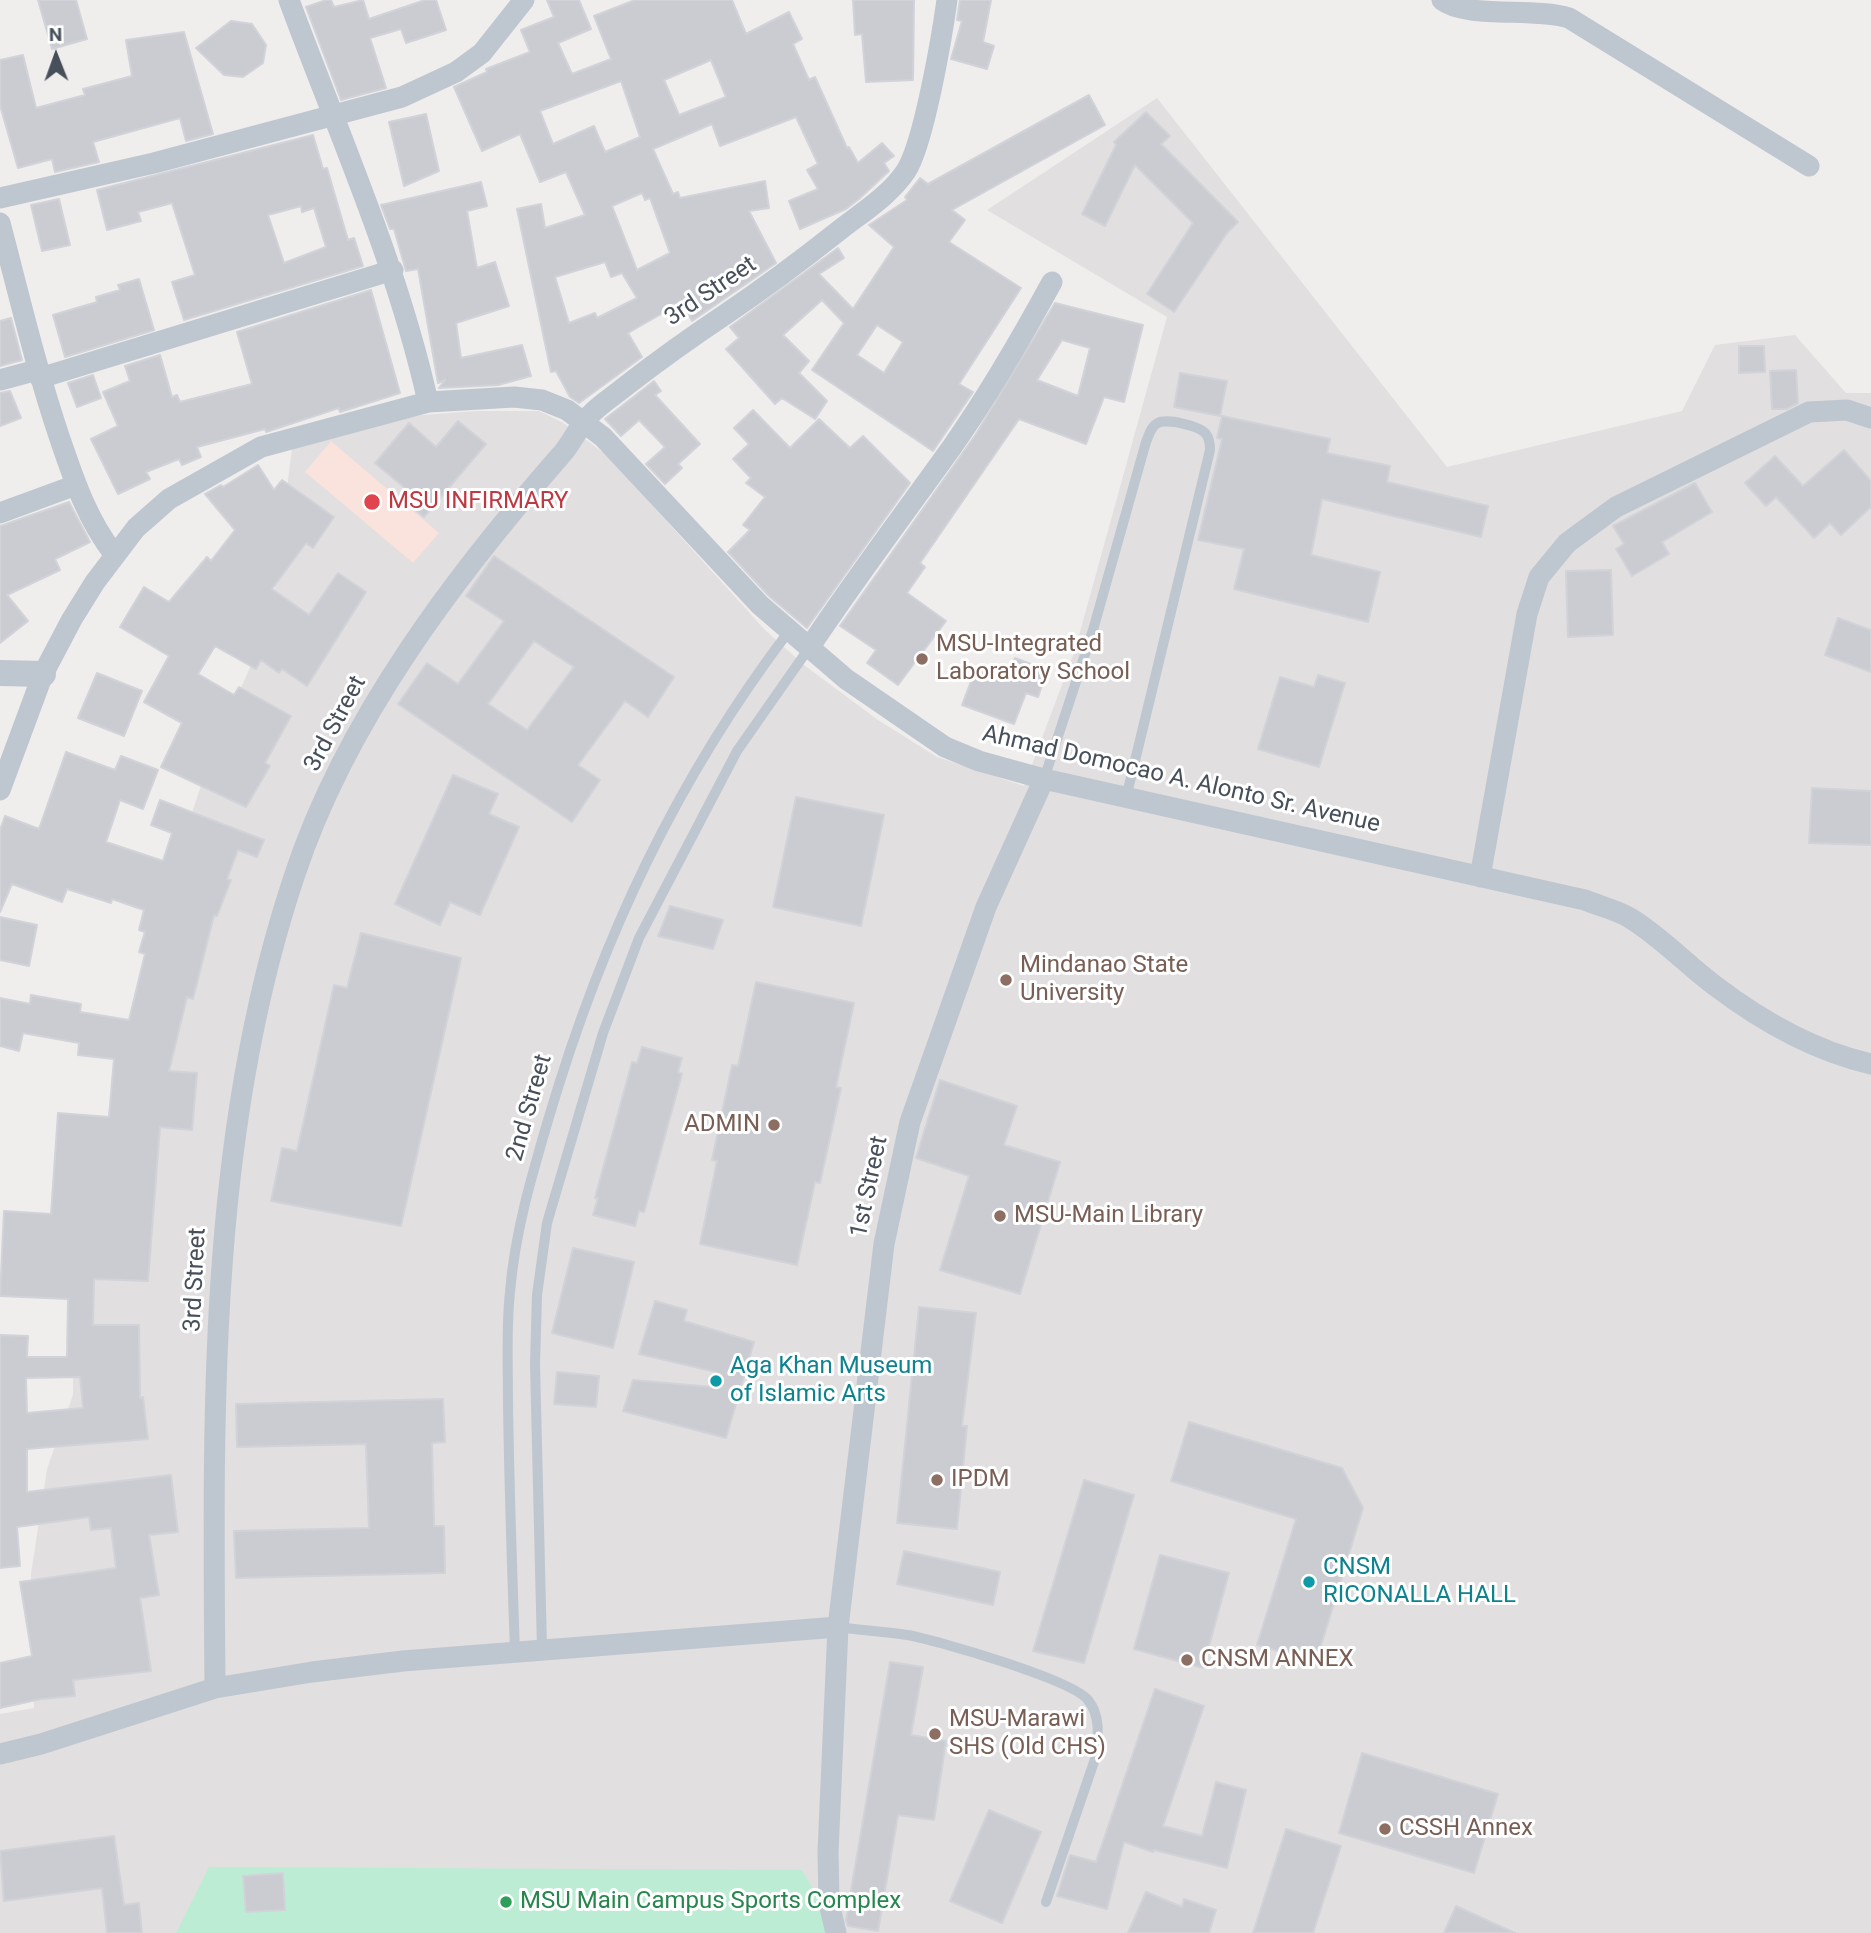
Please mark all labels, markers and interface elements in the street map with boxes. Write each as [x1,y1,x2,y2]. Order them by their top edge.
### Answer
north arrow [21,21,91,91]
text: N [49,23,63,46]
street label: 3rd Street [660,251,762,333]
place label: MSU INFIRMARY [388,488,568,516]
marker: MSU INFIRMARY [362,492,382,512]
place label: MSU-Integrated Laboratory School [936,631,1130,687]
marker: MSU-Integrated Laboratory School [914,651,930,667]
street label: 3rd Street [299,671,373,777]
street label: Ahmad Domocao A. Alonto Sr. Avenue [979,720,1383,840]
place label: Mindanao State University [1020,952,1188,1008]
marker: Mindanao State University [998,972,1014,988]
street label: 2nd Street [501,1051,559,1165]
place label: ADMIN [684,1111,760,1139]
marker: ADMIN [766,1117,782,1133]
street label: 1st Street [845,1134,895,1240]
place label: MSU-Main Library [1014,1202,1203,1230]
marker: MSU-Main Library [992,1208,1008,1224]
street label: 3rd Street [179,1227,213,1333]
place label: Aga Khan Museum of Islamic Arts [730,1353,932,1409]
marker: Aga Khan Museum of Islamic Arts [708,1373,724,1389]
place label: IPDM [951,1466,1009,1494]
marker: IPDM [929,1472,945,1488]
place label: CNSM RICONALLA HALL [1323,1554,1516,1610]
marker: CNSM RICONALLA HALL [1301,1574,1317,1590]
place label: CNSM ANNEX [1201,1646,1353,1674]
marker: CNSM ANNEX [1179,1652,1195,1668]
place label: MSU-Marawi SHS (Old CHS) [949,1706,1106,1762]
marker: MSU-Marawi SHS (Old CHS) [927,1726,943,1742]
place label: CSSH Annex [1399,1815,1533,1843]
marker: CSSH Annex [1377,1821,1393,1837]
place label: MSU Main Campus Sports Complex [520,1888,901,1916]
marker: MSU Main Campus Sports Complex [498,1894,514,1910]

